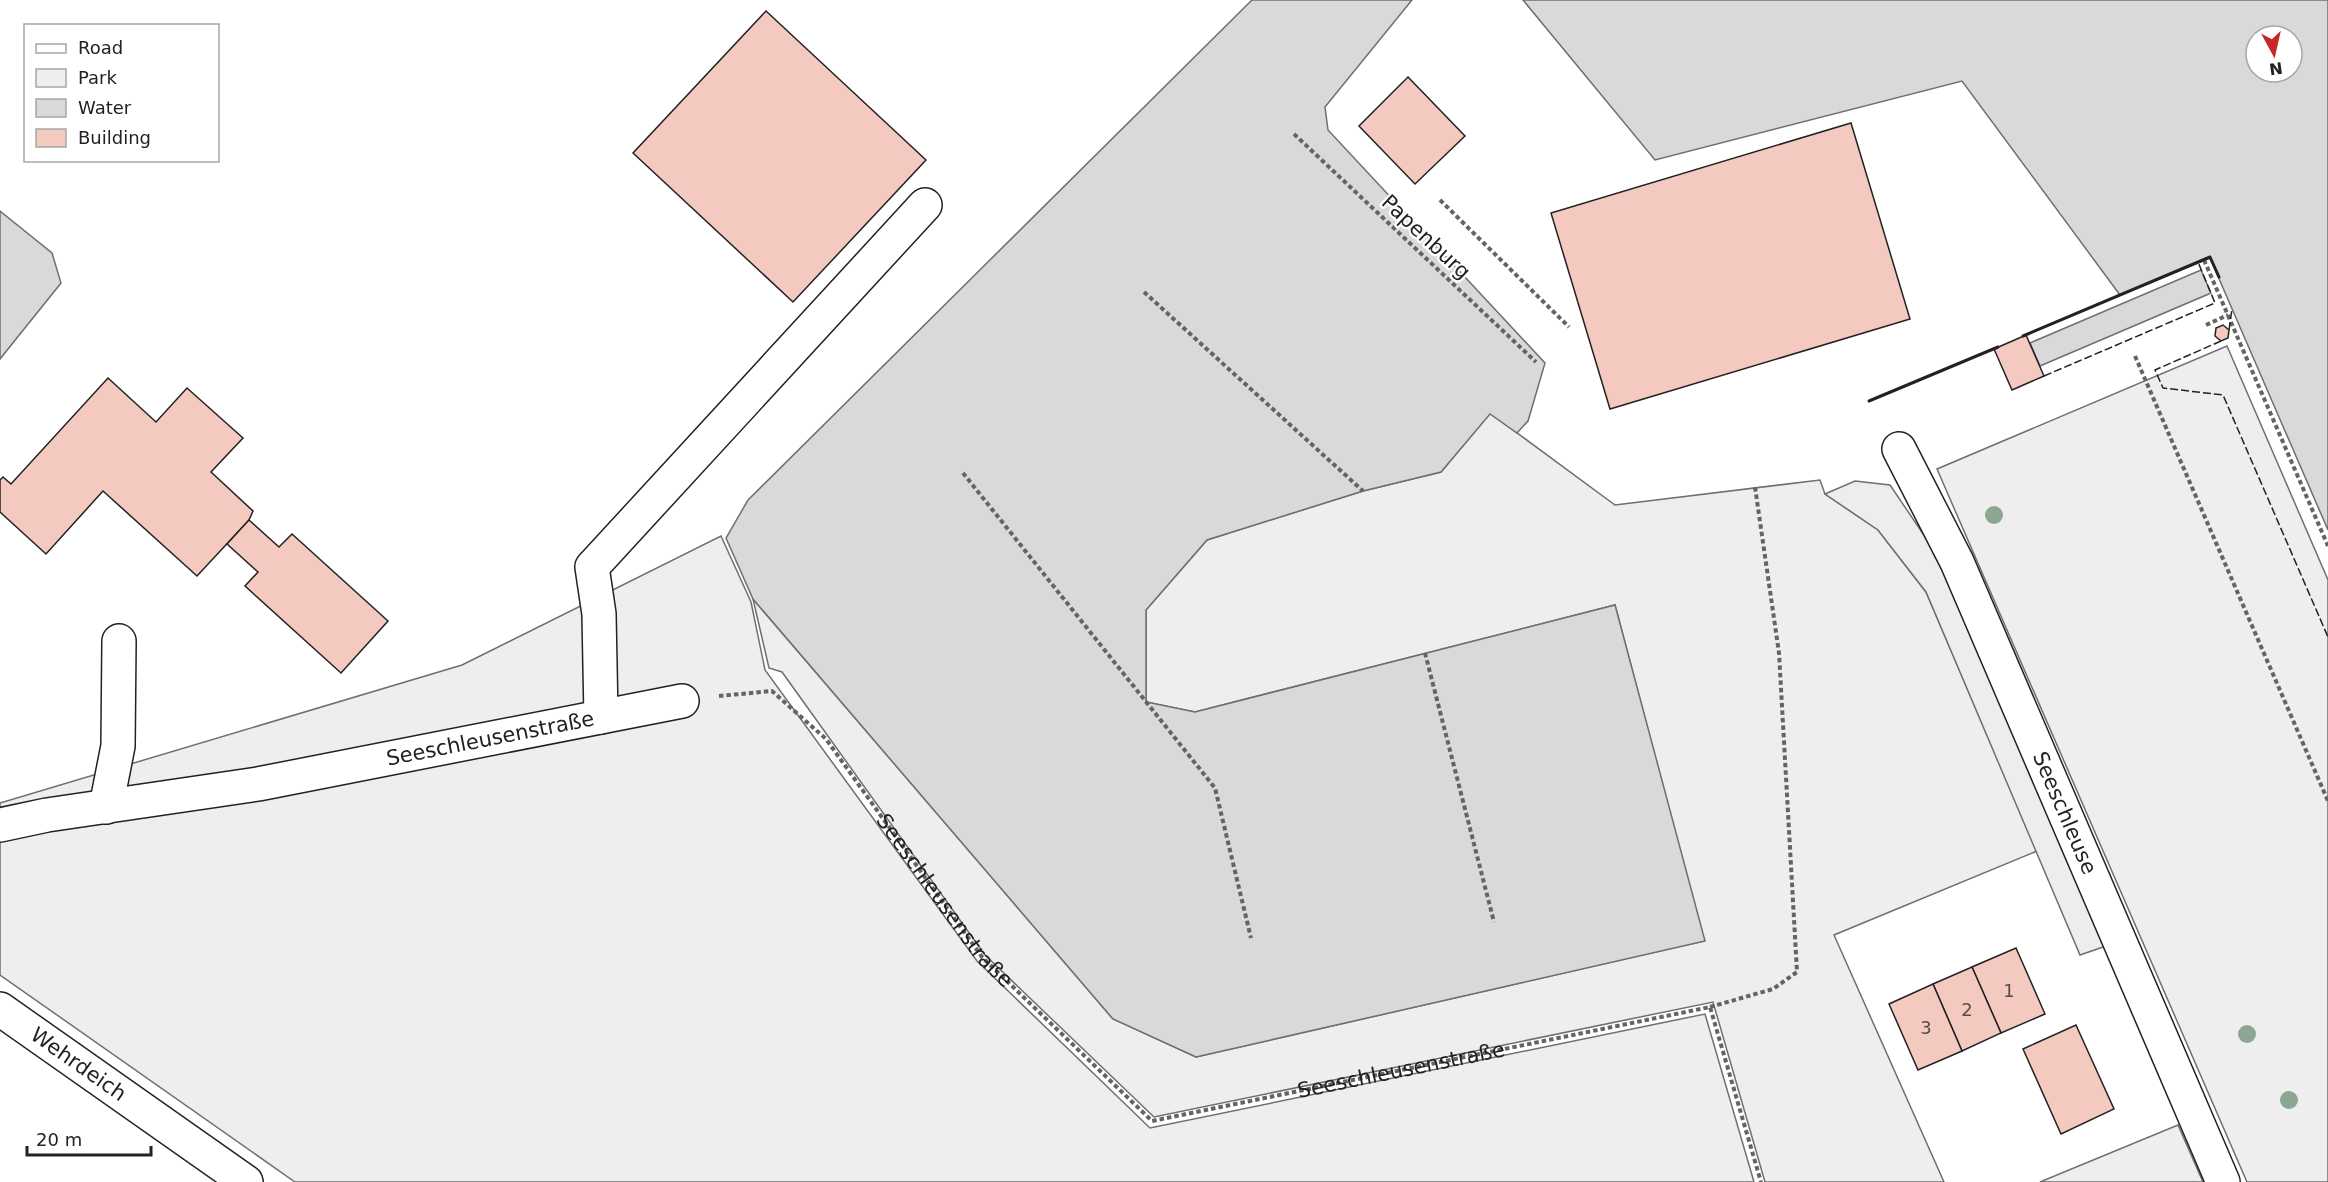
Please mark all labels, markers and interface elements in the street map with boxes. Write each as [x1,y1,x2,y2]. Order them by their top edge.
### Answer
legend [24,24,219,162]
north arrow [2244,24,2304,84]
text: Road [78,37,123,58]
text: N [2268,58,2284,79]
text: Park [78,67,117,88]
text: Water [78,97,132,118]
text: Building [78,127,151,148]
street label: Papenburg [1377,190,1475,284]
street label: Seeschleusenstraße [384,706,596,771]
street label: Seeschleuse [2028,748,2101,878]
street label: Seeschleusenstraße [871,809,1018,992]
house number: 1 [2003,980,2015,1001]
house number: 2 [1961,999,1973,1020]
house number: 3 [1920,1017,1932,1038]
street label: Wehrdeich [26,1022,131,1106]
street label: Seeschleusenstraße [1295,1037,1507,1103]
scale bar [27,1119,152,1157]
text: 20 m [36,1129,82,1150]

